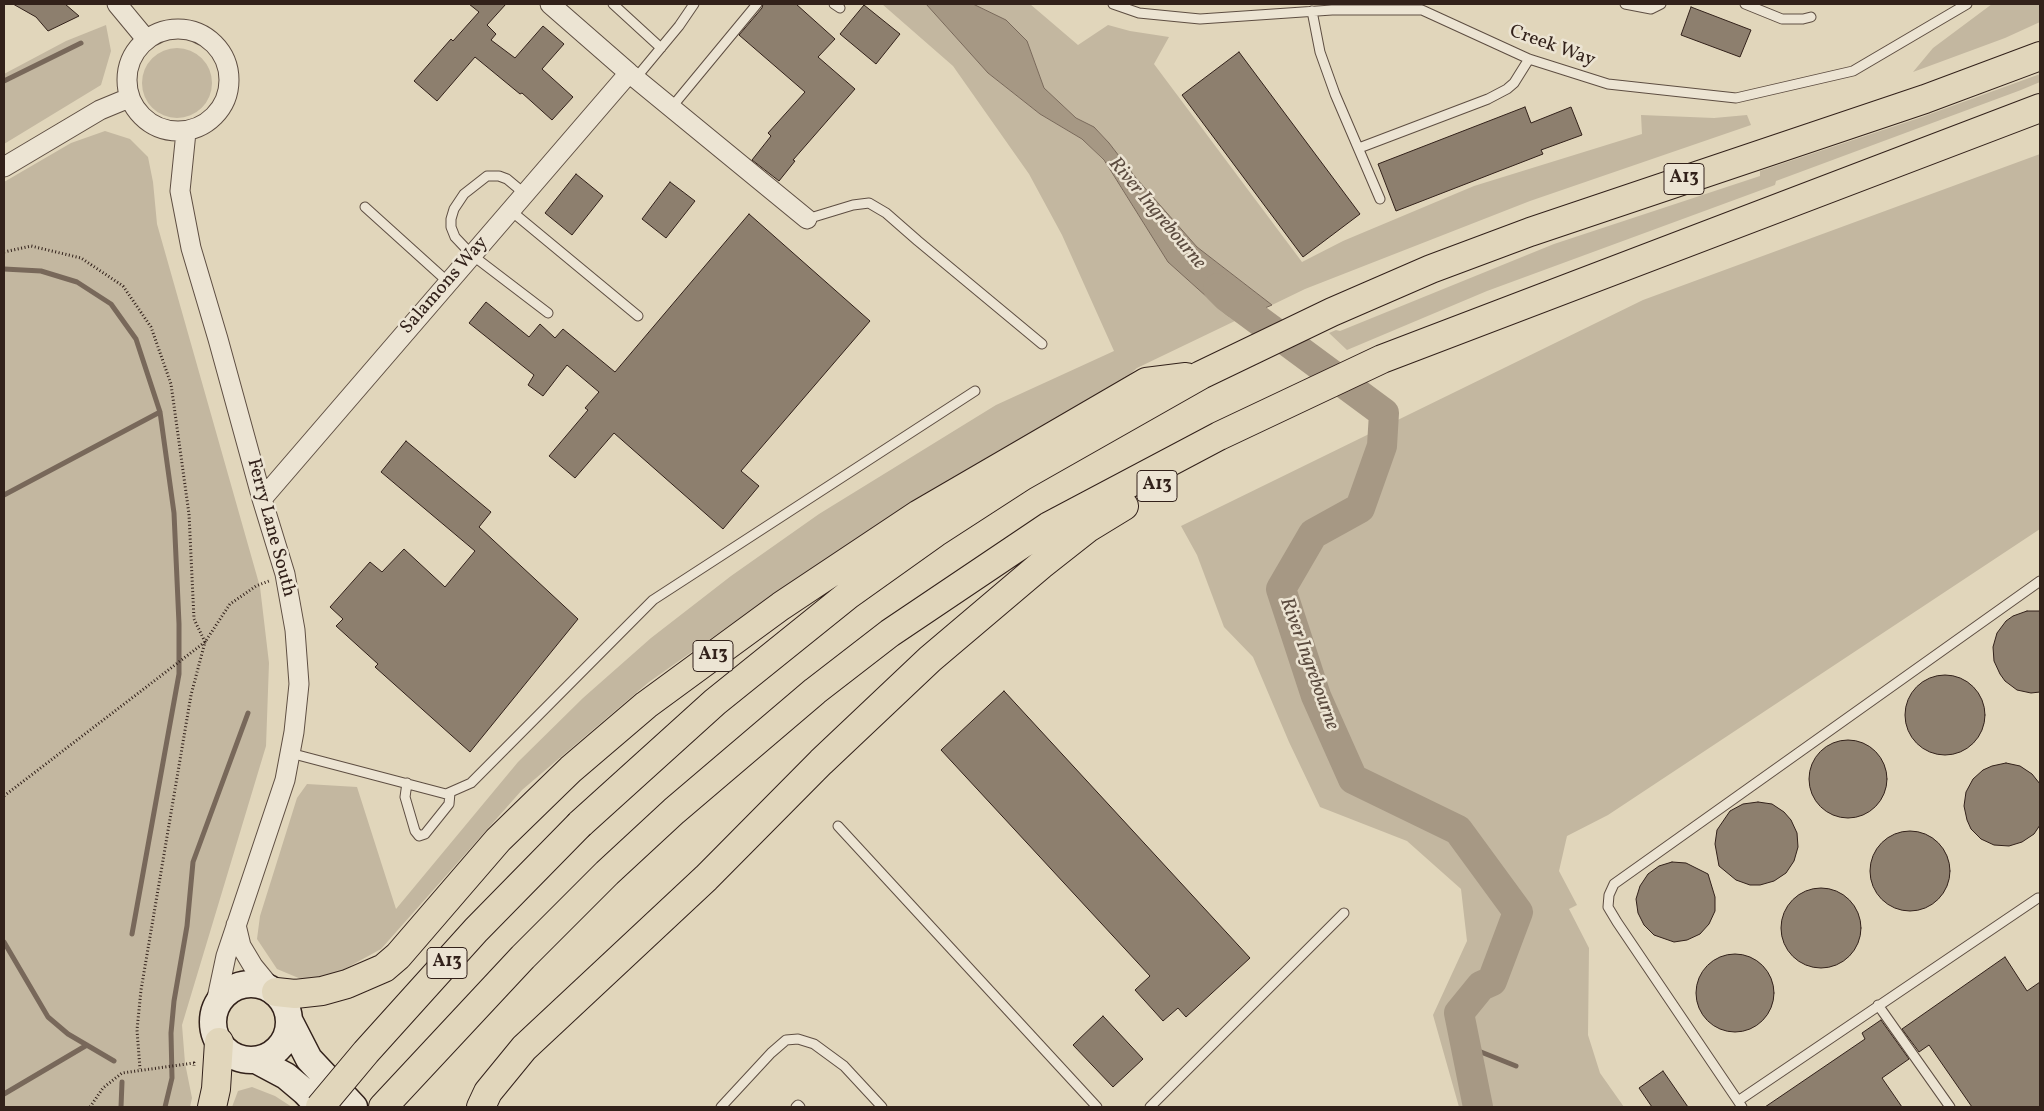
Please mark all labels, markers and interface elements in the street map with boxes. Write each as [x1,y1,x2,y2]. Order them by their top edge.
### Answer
street label: Creek Way [1506,21,1598,73]
water label: River Ingrebourne [1102,153,1210,275]
road number: A13 [1664,163,1704,194]
street label: Salamons Way [396,232,494,340]
street label: Ferry Lane South [241,456,299,600]
road number: A13 [1137,471,1177,502]
water label: River Ingrebourne [1273,595,1343,733]
road number: A13 [693,640,733,671]
road number: A13 [427,948,467,978]

